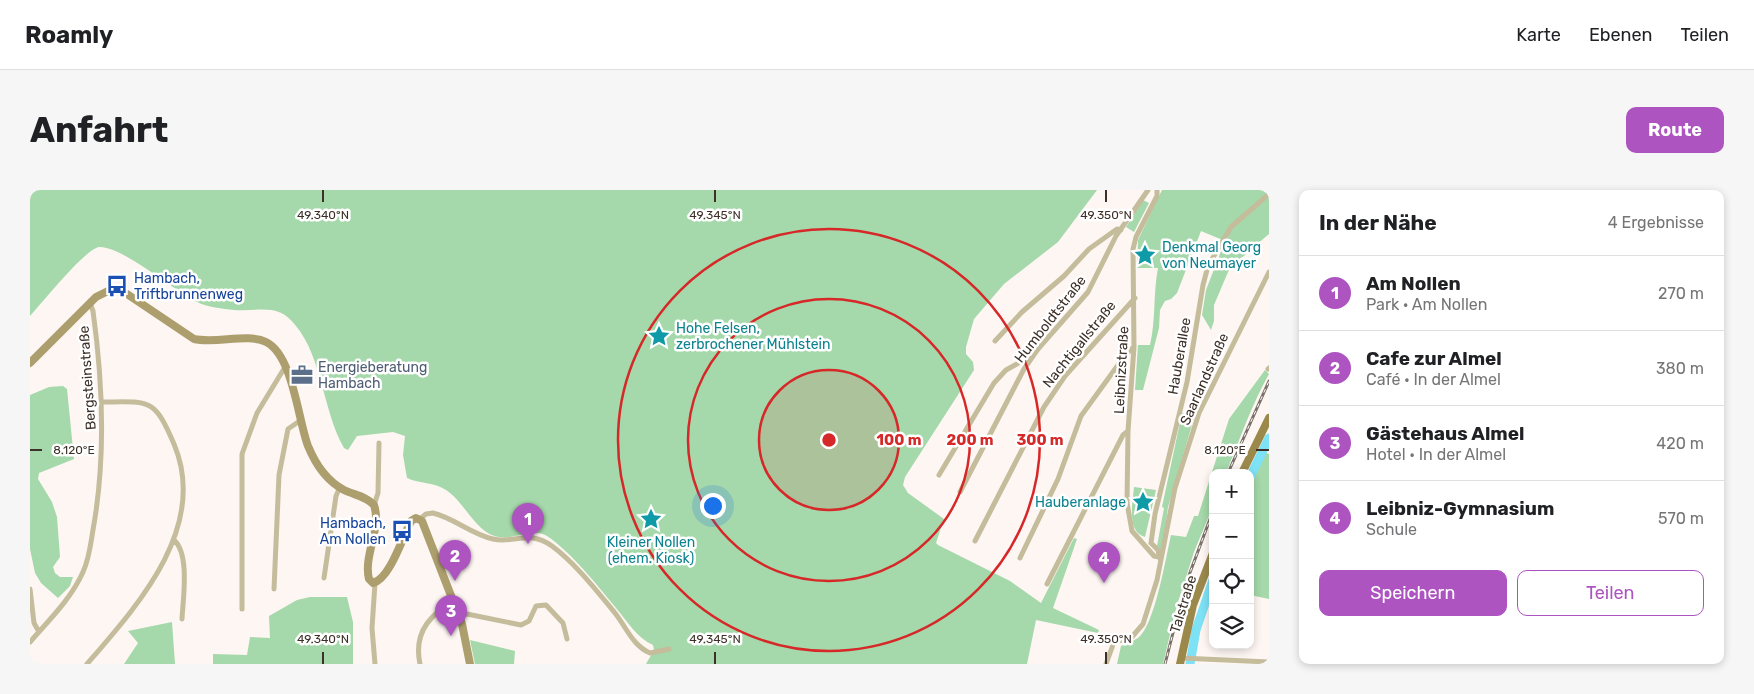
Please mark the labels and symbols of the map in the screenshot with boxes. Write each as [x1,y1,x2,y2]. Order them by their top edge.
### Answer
text: 49.340°N [297,208,349,222]
text: 49.345°N [689,208,741,222]
text: 49.350°N [1080,208,1132,222]
place label: Denkmal Georg von Neumayer [1162,239,1261,272]
place icon: Denkmal Georg von Neumayer [1132,242,1158,268]
place label: Hambach, Triftbrunnenweg [134,270,243,303]
street label: Humboldtstraße [1011,272,1090,366]
bus stop icon: Hambach, Triftbrunnenweg [104,273,130,299]
street label: Nachtigallstraße [1039,297,1120,391]
street label: Hauberallee [1164,316,1195,396]
place label: Hohe Felsen, zerbrochener Mühlstein [676,320,830,353]
place icon: Hohe Felsen, zerbrochener Mühlstein [646,323,672,349]
street label: Bergsteinstraße [75,325,100,431]
street label: Leibnizstraße [1111,326,1132,414]
street label: Saarlandstraße [1177,330,1232,428]
place label: Energieberatung Hambach [318,359,427,392]
office icon: Energieberatung Hambach [289,362,315,388]
centre of rings [820,431,838,449]
text: 100 m [877,431,921,449]
text: 200 m [946,431,994,449]
text: 300 m [1016,431,1064,449]
text: 8.120°E [53,443,95,457]
text: 8.120°E [1204,443,1246,457]
place icon: Hauberanlage [1130,489,1156,515]
your location [700,493,726,519]
place label: Hauberanlage [1035,494,1126,511]
pin: 1 [512,503,544,544]
place icon: Kleiner Nollen (ehem. Kiosk) [638,506,664,532]
place label: Hambach, Am Nollen [320,515,386,548]
bus stop icon: Hambach, Am Nollen [389,518,415,544]
place label: Kleiner Nollen (ehem. Kiosk) [607,534,695,567]
pin: 2 [439,540,471,581]
pin: 4 [1088,542,1120,583]
street label: Talstraße [1167,573,1200,635]
pin: 3 [435,595,467,636]
text: 49.340°N [297,632,349,646]
text: 49.345°N [689,632,741,646]
text: 49.350°N [1080,632,1132,646]

